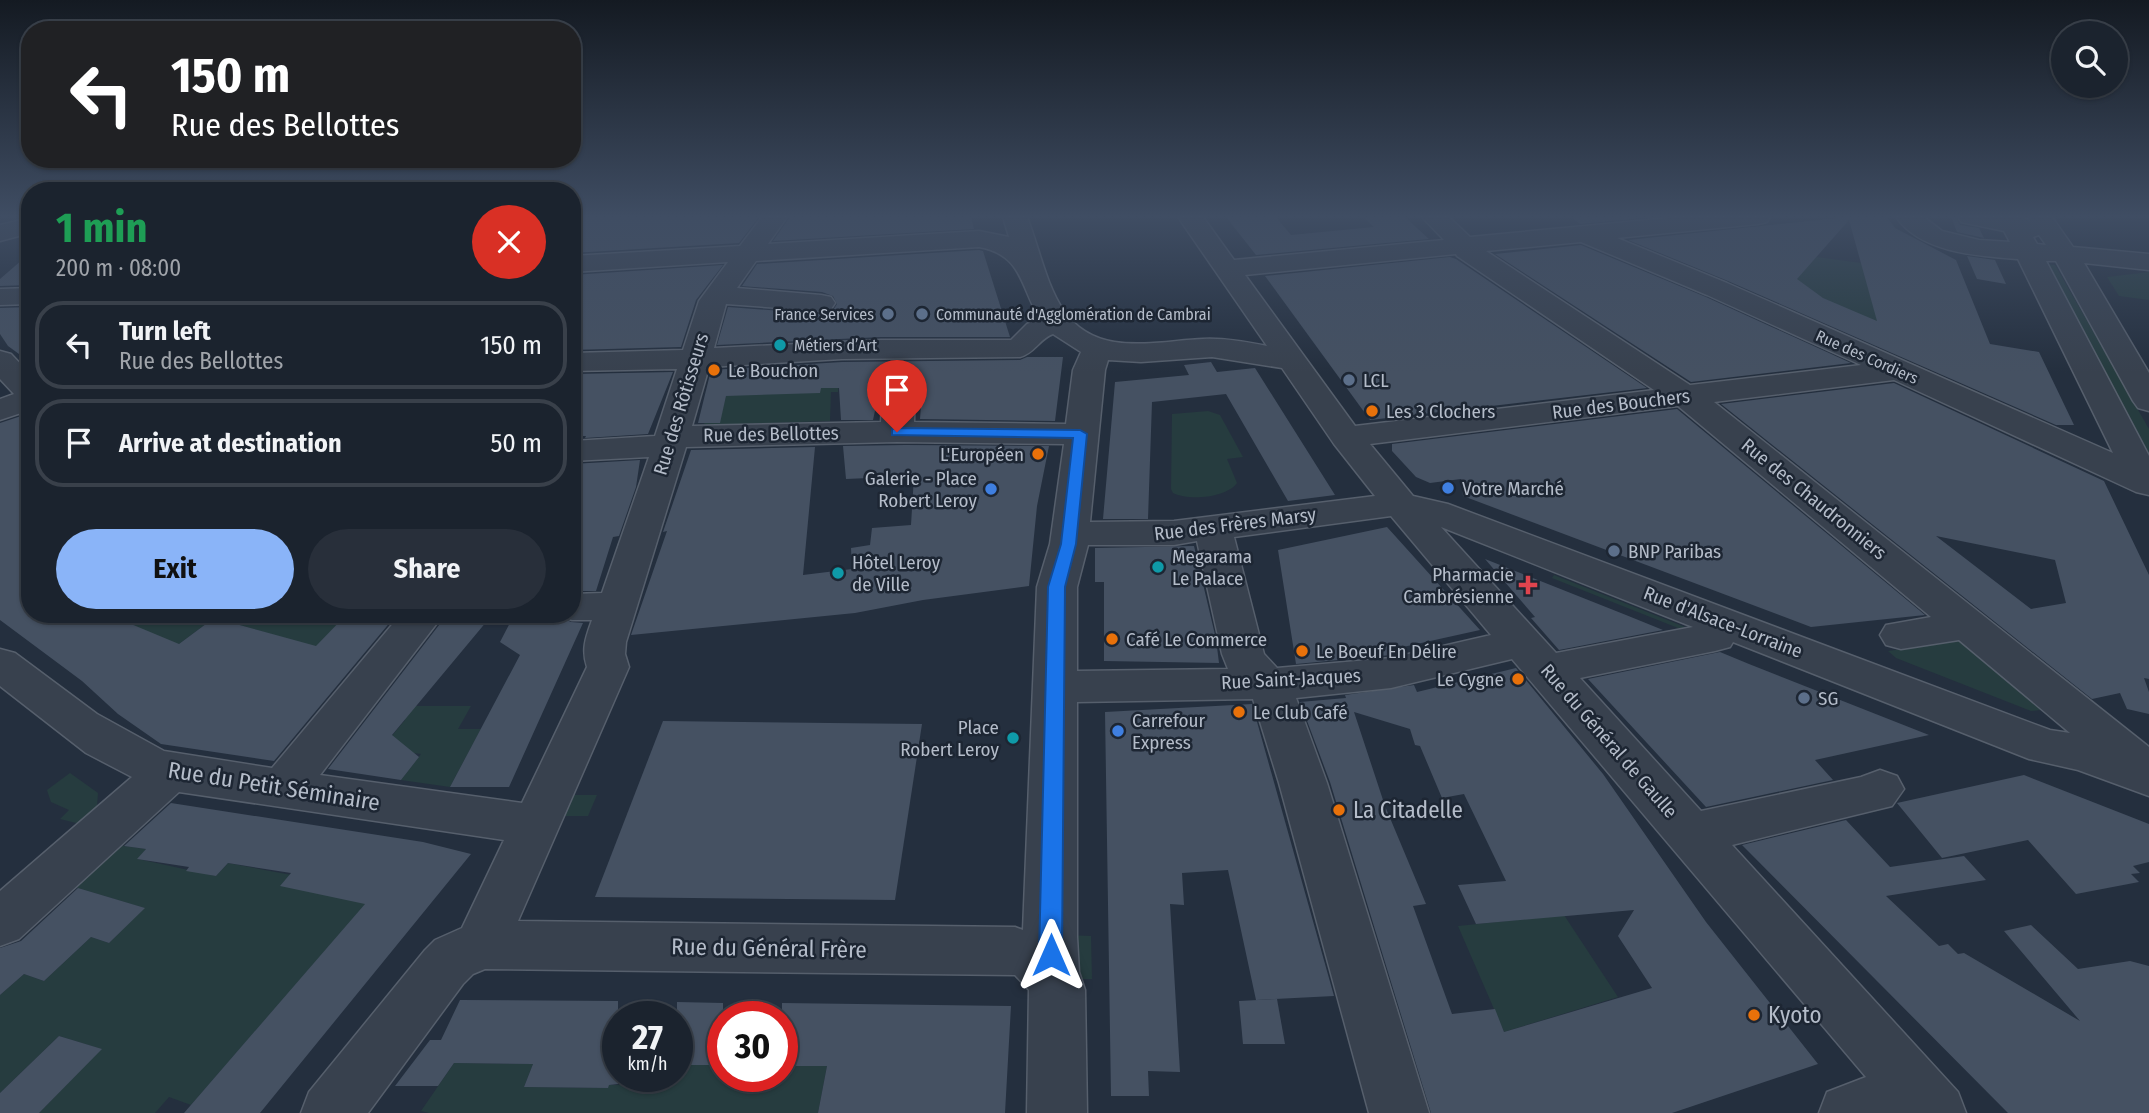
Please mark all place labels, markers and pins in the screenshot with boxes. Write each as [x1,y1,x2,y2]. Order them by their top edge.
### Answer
place label: France Services [774,305,874,324]
place label: Communauté d'Agglomération de Cambrai [936,305,1211,324]
marker: France Services [880,306,896,322]
marker: Communauté d'Agglomération de Cambrai [914,306,930,322]
place label: Métiers d’Art [794,336,878,355]
marker: Métiers d’Art [772,337,788,353]
place label: Le Bouchon [728,359,818,382]
pin [867,360,927,432]
marker: Le Bouchon [706,362,722,378]
place label: LCL [1363,369,1389,392]
marker: LCL [1341,372,1357,388]
place label: Les 3 Clochers [1386,400,1495,423]
marker: Les 3 Clochers [1364,403,1380,419]
place label: L'Européen [940,443,1024,466]
marker: L'Européen [1030,446,1046,462]
place label: Galerie - Place Robert Leroy [865,467,978,512]
place label: Votre Marché [1462,477,1564,500]
marker: Votre Marché [1440,480,1456,496]
marker: Galerie - Place Robert Leroy [983,481,999,497]
place label: BNP Paribas [1628,540,1721,563]
marker: BNP Paribas [1606,543,1622,559]
place label: Megarama Le Palace [1172,545,1252,590]
place label: Hôtel Leroy de Ville [852,551,941,596]
marker: Megarama Le Palace [1150,559,1166,575]
place label: Pharmacie Cambrésienne [1403,563,1514,608]
marker: Hôtel Leroy de Ville [830,565,846,581]
marker: Pharmacie Cambrésienne [1520,577,1536,593]
place label: Café Le Commerce [1126,628,1267,651]
marker: Café Le Commerce [1104,631,1120,647]
place label: Le Boeuf En Délire [1316,640,1457,663]
marker: Le Boeuf En Délire [1294,643,1310,659]
place label: Le Cygne [1437,668,1504,691]
marker: Le Cygne [1510,671,1526,687]
place label: SG [1818,687,1838,710]
marker: SG [1796,690,1812,706]
place label: Le Club Café [1253,701,1348,724]
marker: Le Club Café [1231,704,1247,720]
place label: Carrefour Express [1132,709,1205,754]
place label: Place Robert Leroy [900,716,1000,761]
marker: Carrefour Express [1110,723,1126,739]
marker: Place Robert Leroy [1005,730,1021,746]
place label: La Citadelle [1353,796,1463,824]
marker: La Citadelle [1331,802,1347,818]
place label: Kyoto [1768,1001,1822,1029]
marker: Kyoto [1746,1007,1762,1023]

